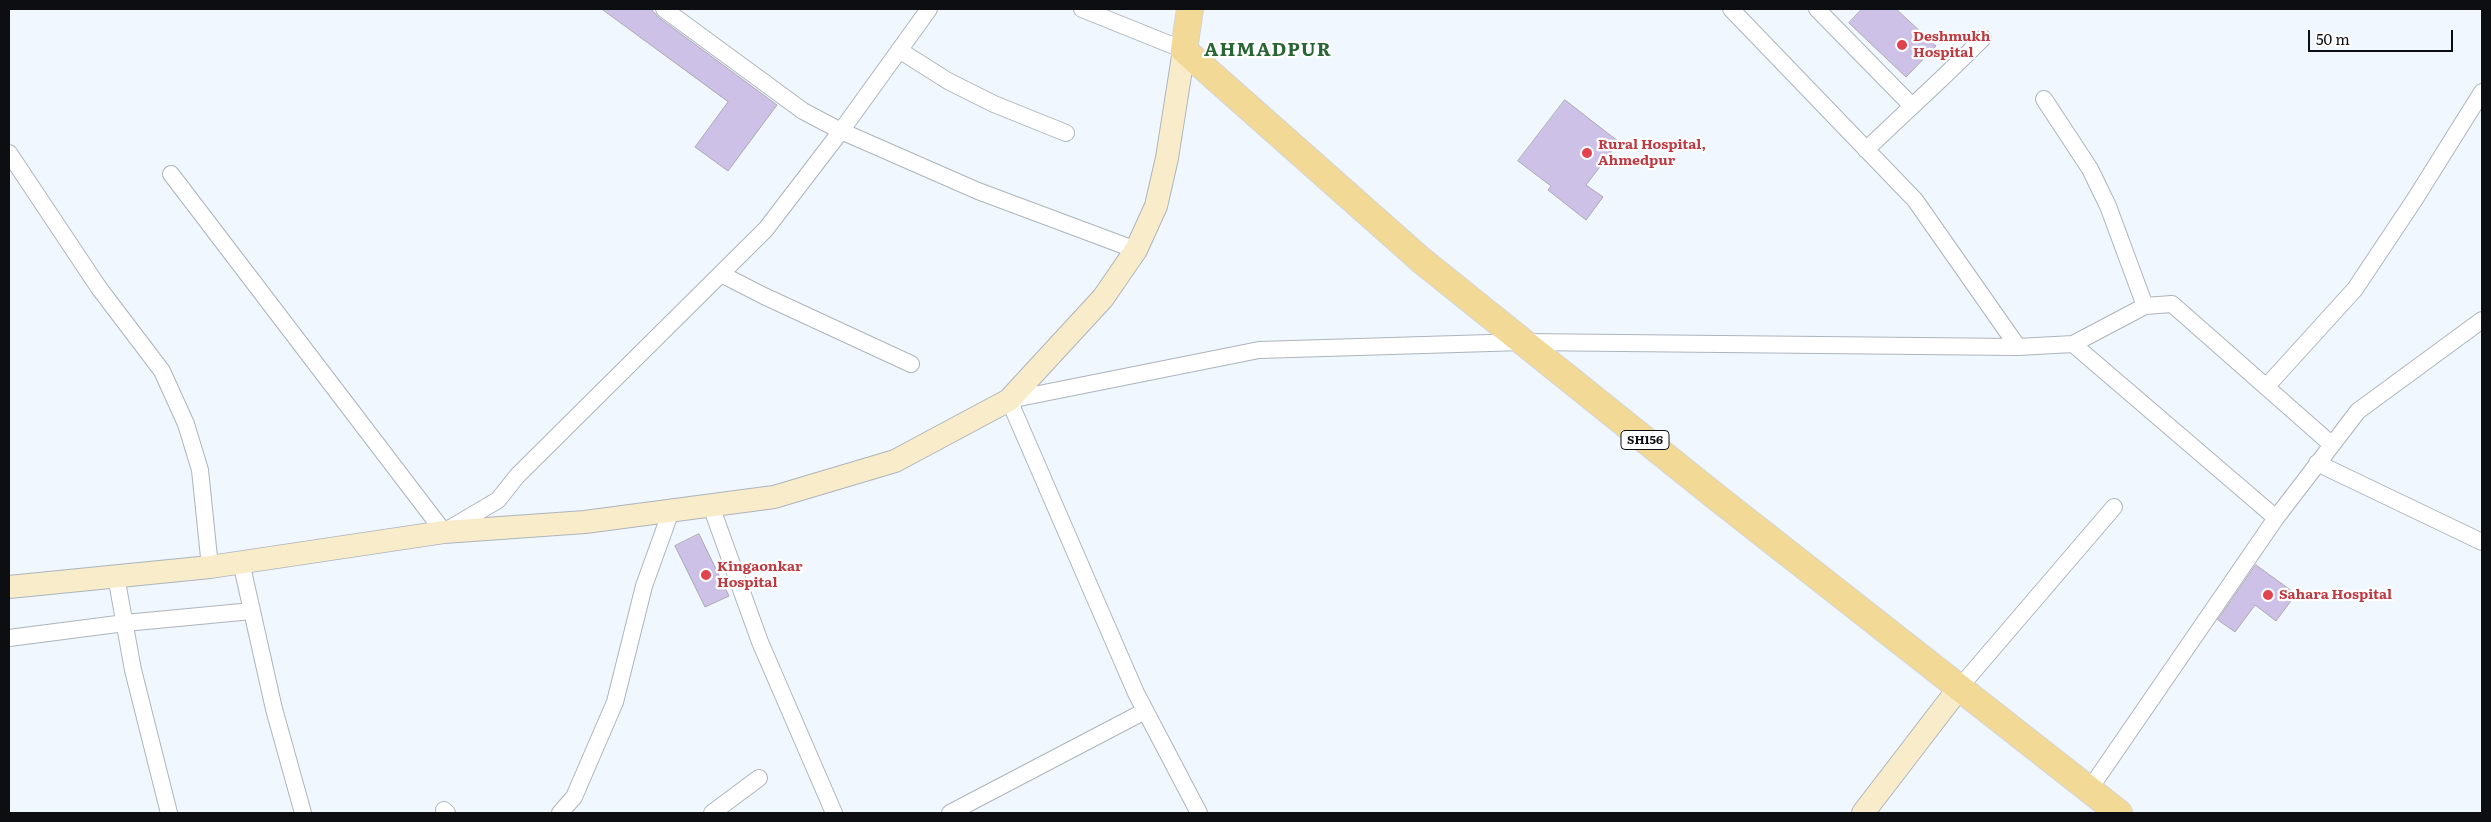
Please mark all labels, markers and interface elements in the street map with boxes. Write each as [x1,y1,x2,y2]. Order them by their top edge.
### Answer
scale bar [2311,20,2456,52]
text: 50 m [2316,27,2350,50]
place label: Deshmukh Hospital [1913,29,1990,62]
marker: Deshmukh Hospital [1895,38,1909,52]
district label: AHMADPUR [1203,39,1333,61]
place label: Rural Hospital, Ahmedpur [1598,137,1706,170]
marker: Rural Hospital, Ahmedpur [1580,146,1594,160]
road number: SH156 [1621,430,1669,450]
place label: Kingaonkar Hospital [717,559,802,592]
marker: Kingaonkar Hospital [699,568,713,582]
place label: Sahara Hospital [2279,587,2392,603]
marker: Sahara Hospital [2261,588,2275,602]

